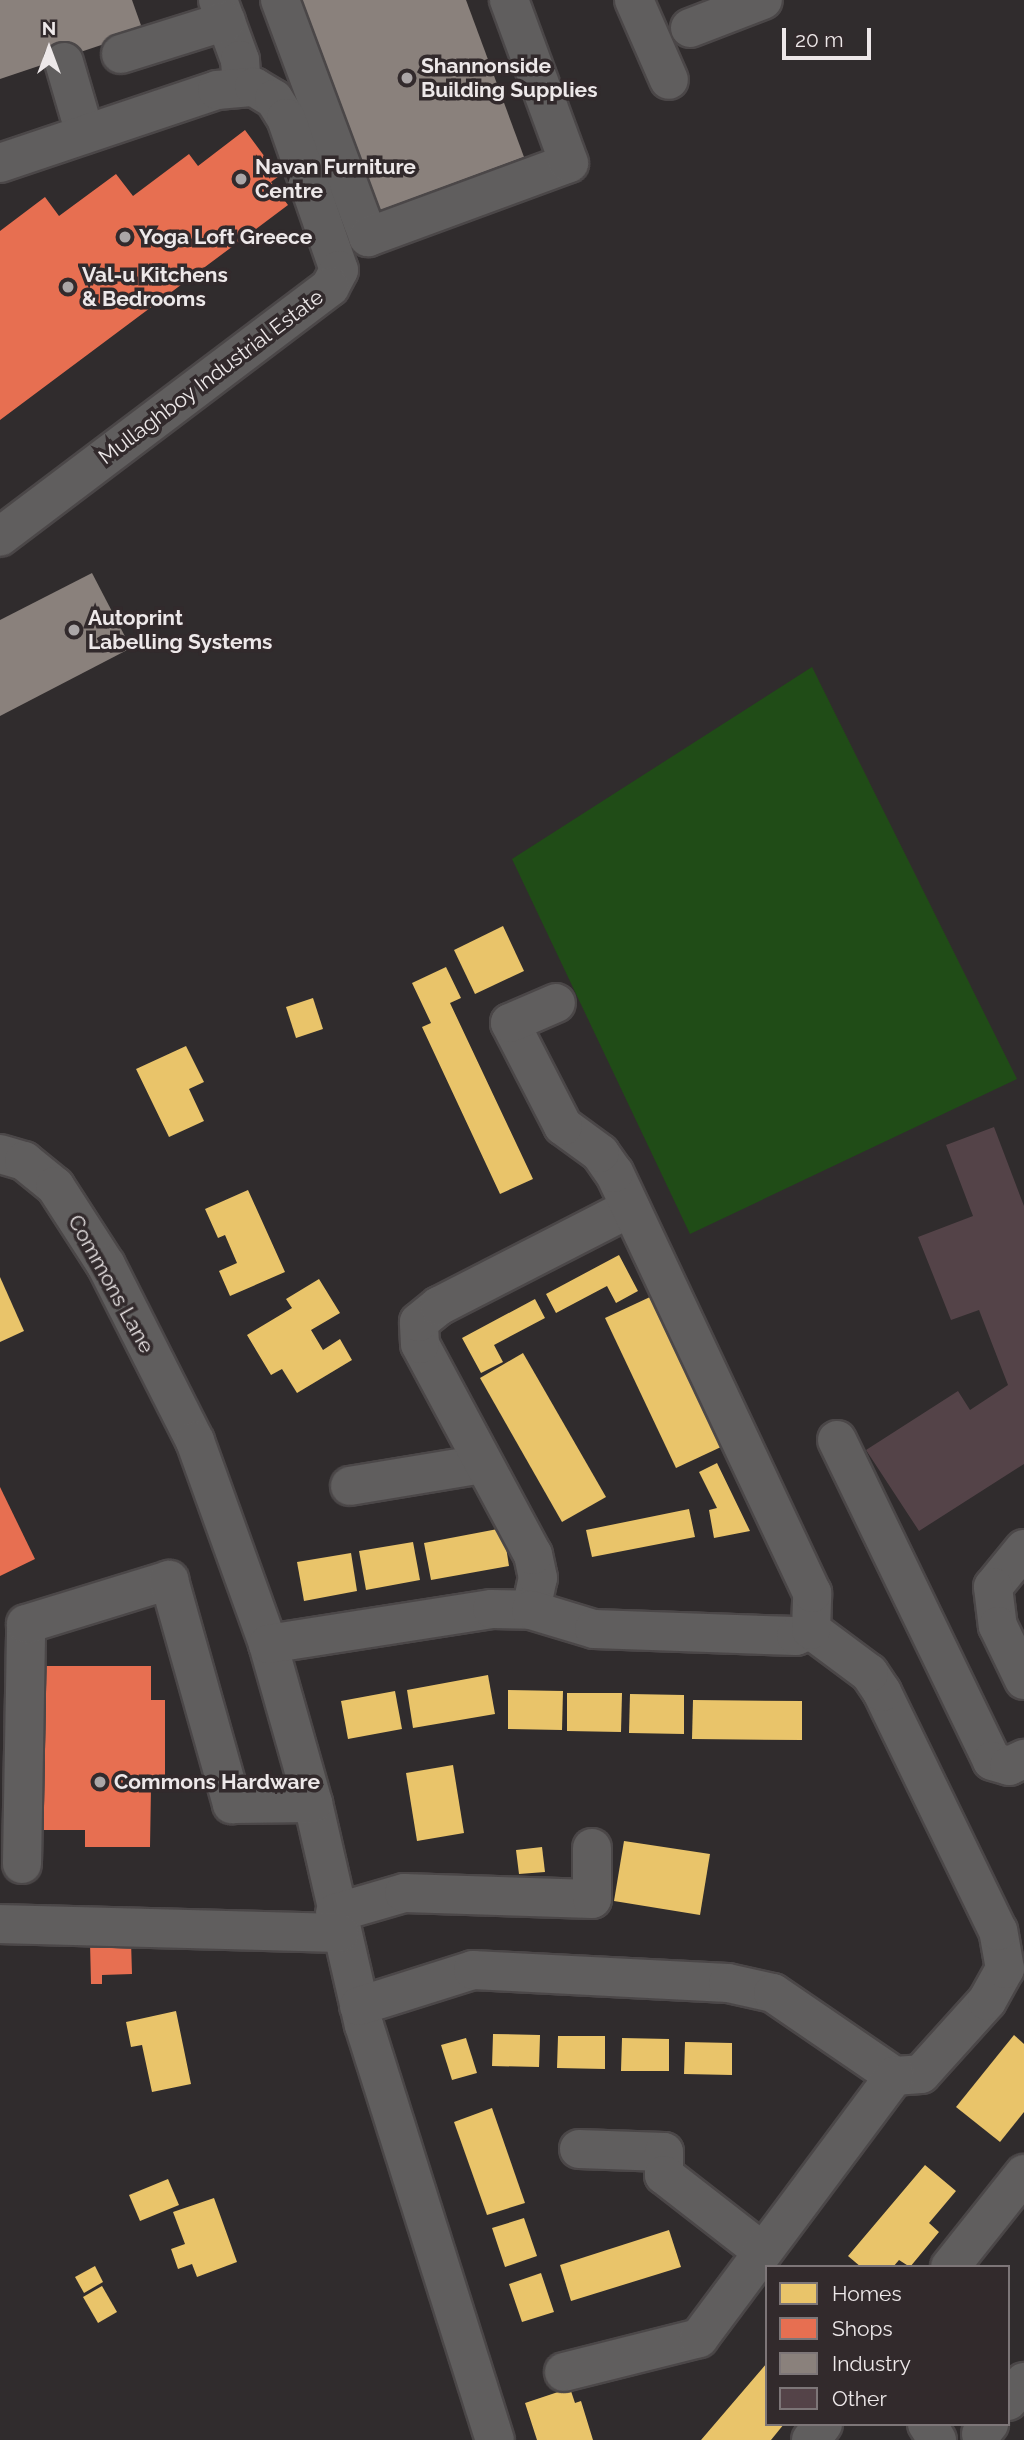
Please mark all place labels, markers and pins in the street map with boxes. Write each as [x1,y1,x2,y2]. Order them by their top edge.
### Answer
place label: Shannonside Building Supplies [421,53,598,103]
marker: Shannonside Building Supplies [399,70,415,86]
place label: Navan Furniture Centre [255,154,416,204]
marker: Navan Furniture Centre [233,171,249,187]
place label: Yoga Loft Greece [139,224,312,250]
marker: Yoga Loft Greece [117,229,133,245]
place label: Val-u Kitchens & Bedrooms [82,262,228,312]
marker: Val-u Kitchens & Bedrooms [60,279,76,295]
place label: Autoprint Labelling Systems [88,605,272,655]
marker: Autoprint Labelling Systems [66,622,82,638]
place label: Commons Hardware [114,1769,320,1795]
marker: Commons Hardware [92,1774,108,1790]

